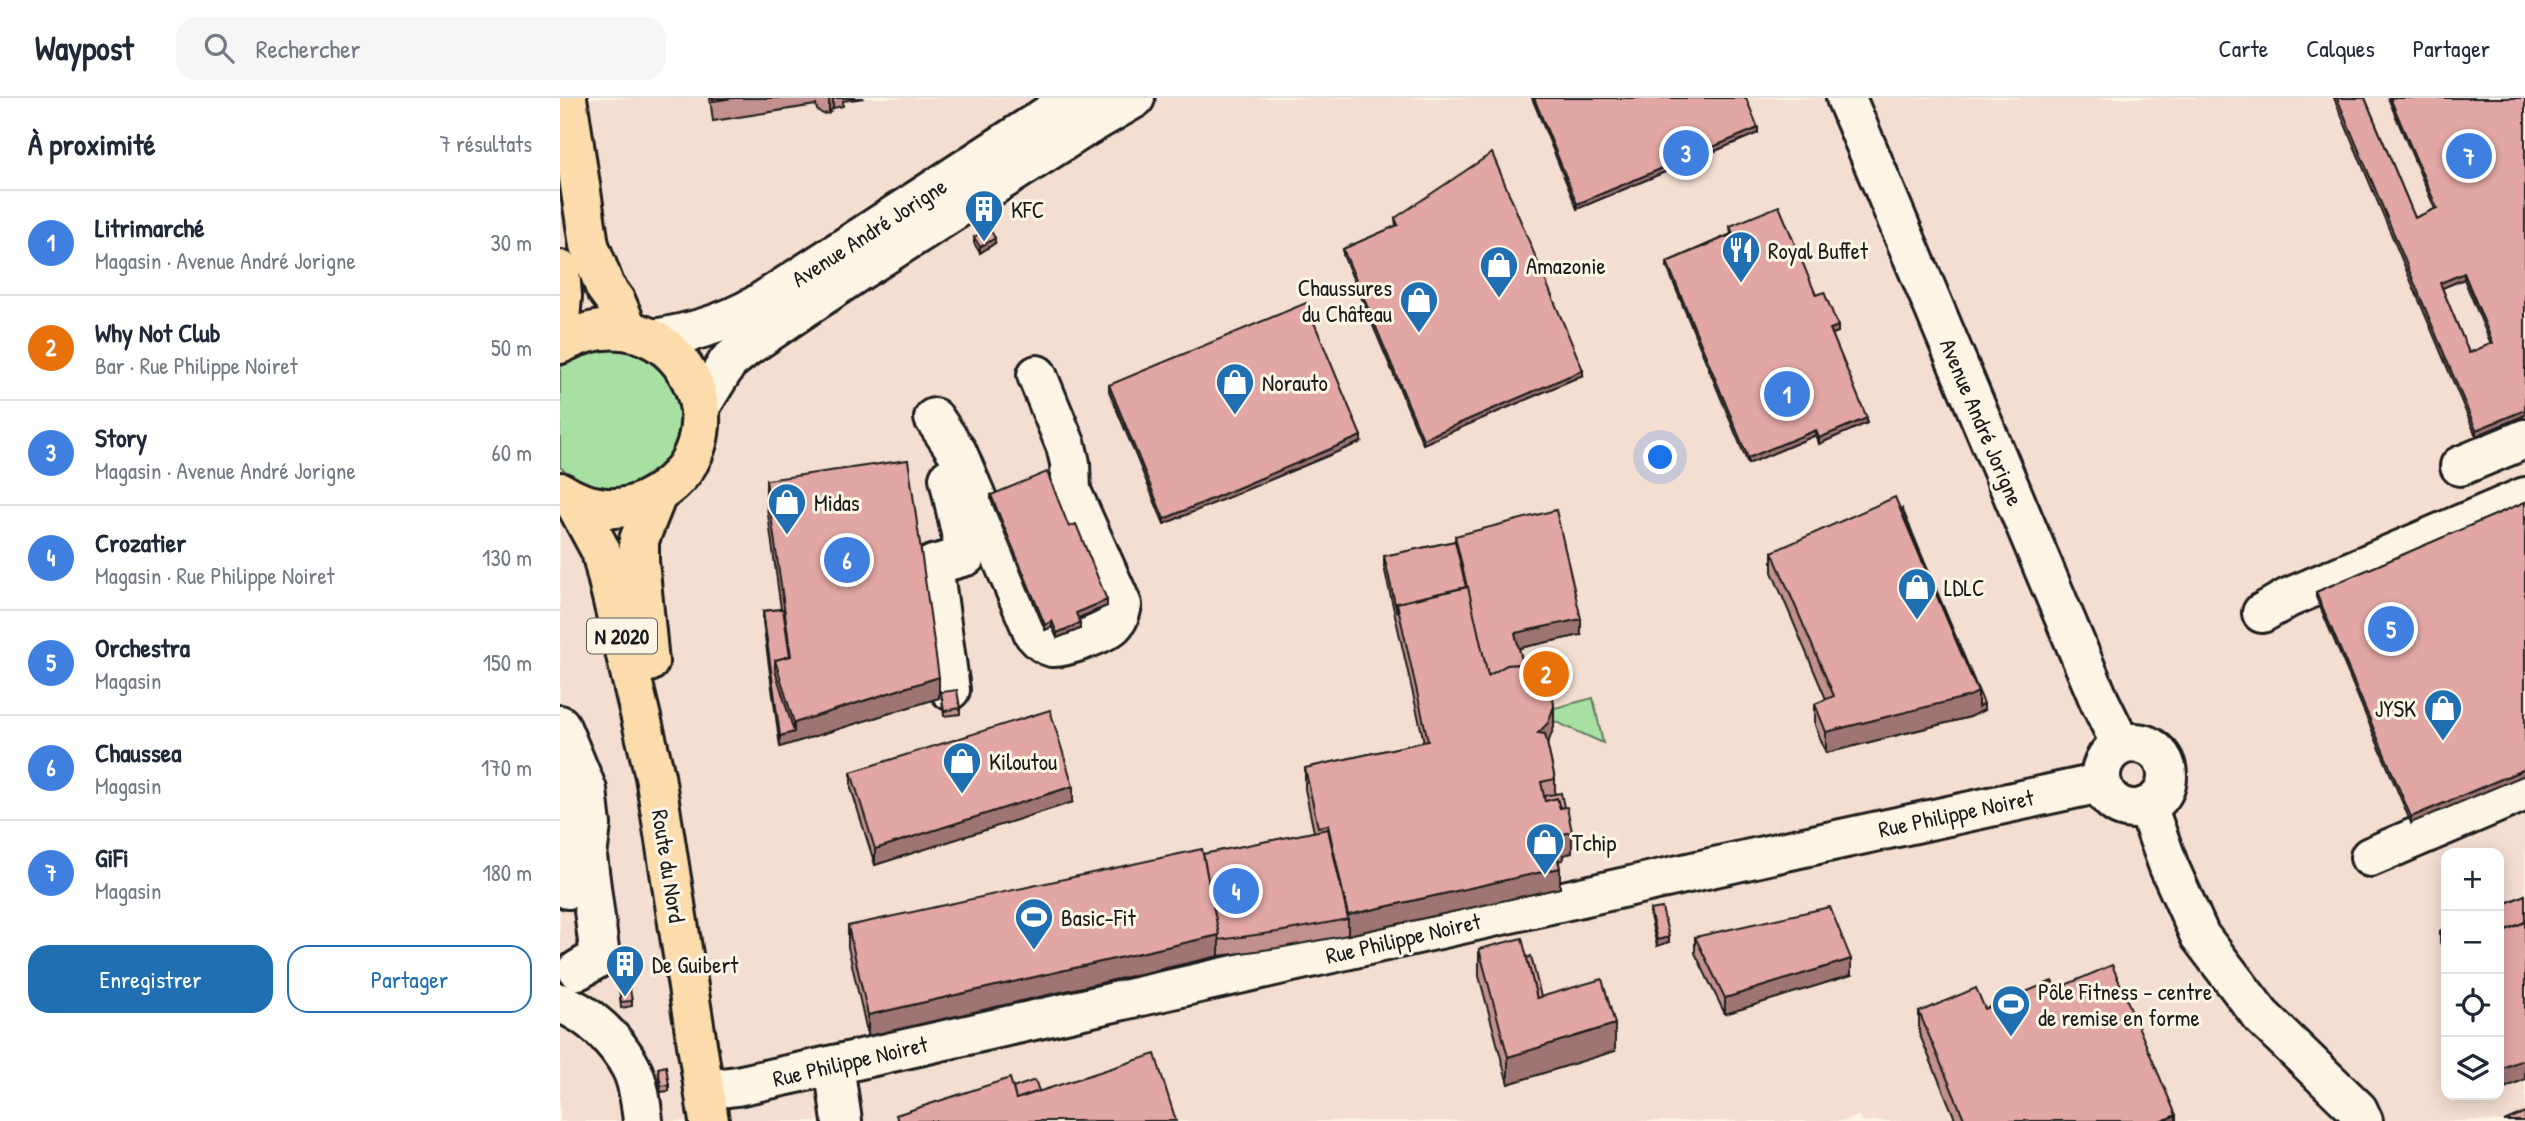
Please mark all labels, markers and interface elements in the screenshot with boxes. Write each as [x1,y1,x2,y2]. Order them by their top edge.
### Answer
search box [176,17,666,80]
text: Waypost [35,26,134,70]
icon: search [200,29,238,67]
text: Rechercher [256,31,361,66]
text: Carte [2219,32,2268,64]
text: Calques [2306,32,2375,64]
text: Partager [2413,32,2490,64]
text: À proximité [28,124,156,164]
pin: 3 [1663,127,1709,179]
text: 7 résultats [439,128,532,159]
pin: 7 [2446,130,2492,182]
street label: Avenue André Jorigne [785,170,953,294]
building icon: KFC [963,188,1005,243]
place label: KFC [1011,194,1044,225]
text: Litrimarché [95,210,205,245]
text: 1 [47,227,55,258]
text: 30 m [490,227,532,258]
restaurant icon: Royal Buffet [1720,229,1762,284]
place label: Royal Buffet [1768,235,1869,266]
shop icon: Amazonie [1478,244,1520,299]
text: Magasin · Avenue André Jorigne [95,245,356,276]
place label: Amazonie [1526,250,1606,281]
place label: Chaussures du Château [1298,272,1392,329]
shop icon: Chaussures du Château [1398,279,1440,334]
text: Why Not Club [95,315,220,350]
text: 2 [46,332,56,363]
text: 50 m [491,332,532,363]
street label: Avenue André Jorigne [1933,334,2031,510]
text: Bar · Rue Philippe Noiret [95,350,298,381]
shop icon: Norauto [1214,361,1256,416]
place label: Norauto [1262,367,1328,398]
pin: 1 [1764,368,1810,420]
text: Story [95,420,147,455]
text: 3 [46,437,56,468]
text: 60 m [492,437,532,468]
your location [1643,440,1677,474]
text: Magasin · Avenue André Jorigne [95,455,356,486]
shop icon: Midas [766,481,808,536]
place label: Midas [814,487,860,518]
text: Crozatier [95,525,186,560]
pin: 6 [824,534,870,586]
text: 4 [47,542,55,573]
text: 130 m [482,542,532,573]
text: Magasin · Rue Philippe Noiret [95,560,334,591]
shop icon: LDLC [1896,566,1938,621]
place label: LDLC [1944,572,1985,603]
pin: 5 [2368,603,2414,655]
road number: N 2020 [587,618,657,654]
text: Orchestra [95,630,190,665]
text: 5 [46,647,56,678]
text: 150 m [483,647,532,678]
pin: 2 [1523,648,1569,700]
text: Magasin [95,665,161,696]
shop icon: JYSK [2422,687,2464,742]
place label: JYSK [2375,693,2416,724]
text: Chaussea [95,735,181,770]
shop icon: Kiloutou [941,740,983,795]
place label: Kiloutou [989,746,1057,777]
text: 6 [46,752,56,783]
text: 170 m [481,752,532,783]
text: Magasin [95,770,161,801]
street label: Rue Philippe Noiret [1876,781,2038,845]
street label: Route du Nord [645,807,693,925]
shop icon: Tchip [1524,821,1566,876]
place label: Tchip [1572,827,1617,858]
text: GiFi [95,840,129,875]
map controls [2441,848,2504,1100]
button: + [2441,848,2504,911]
text: 7 [45,857,57,888]
text: 180 m [482,857,532,888]
pin: 4 [1213,865,1259,917]
text: Magasin [95,875,161,906]
sports icon: Basic-Fit [1013,896,1055,951]
place label: Basic-Fit [1061,902,1137,933]
street label: Rue Philippe Noiret [1323,905,1484,971]
button: − [2441,911,2504,974]
building icon: De Guibert [604,943,646,998]
button: Enregistrer [28,945,273,1013]
button: Partager [287,945,532,1013]
place label: De Guibert [652,949,739,980]
button: locate [2441,974,2504,1037]
place label: Pôle Fitness - centre de remise en forme [2038,976,2212,1033]
sports icon: Pôle Fitness - centre de remise en forme [1990,983,2032,1038]
street label: Rue Philippe Noiret [770,1028,931,1094]
button: layers [2441,1037,2504,1100]

